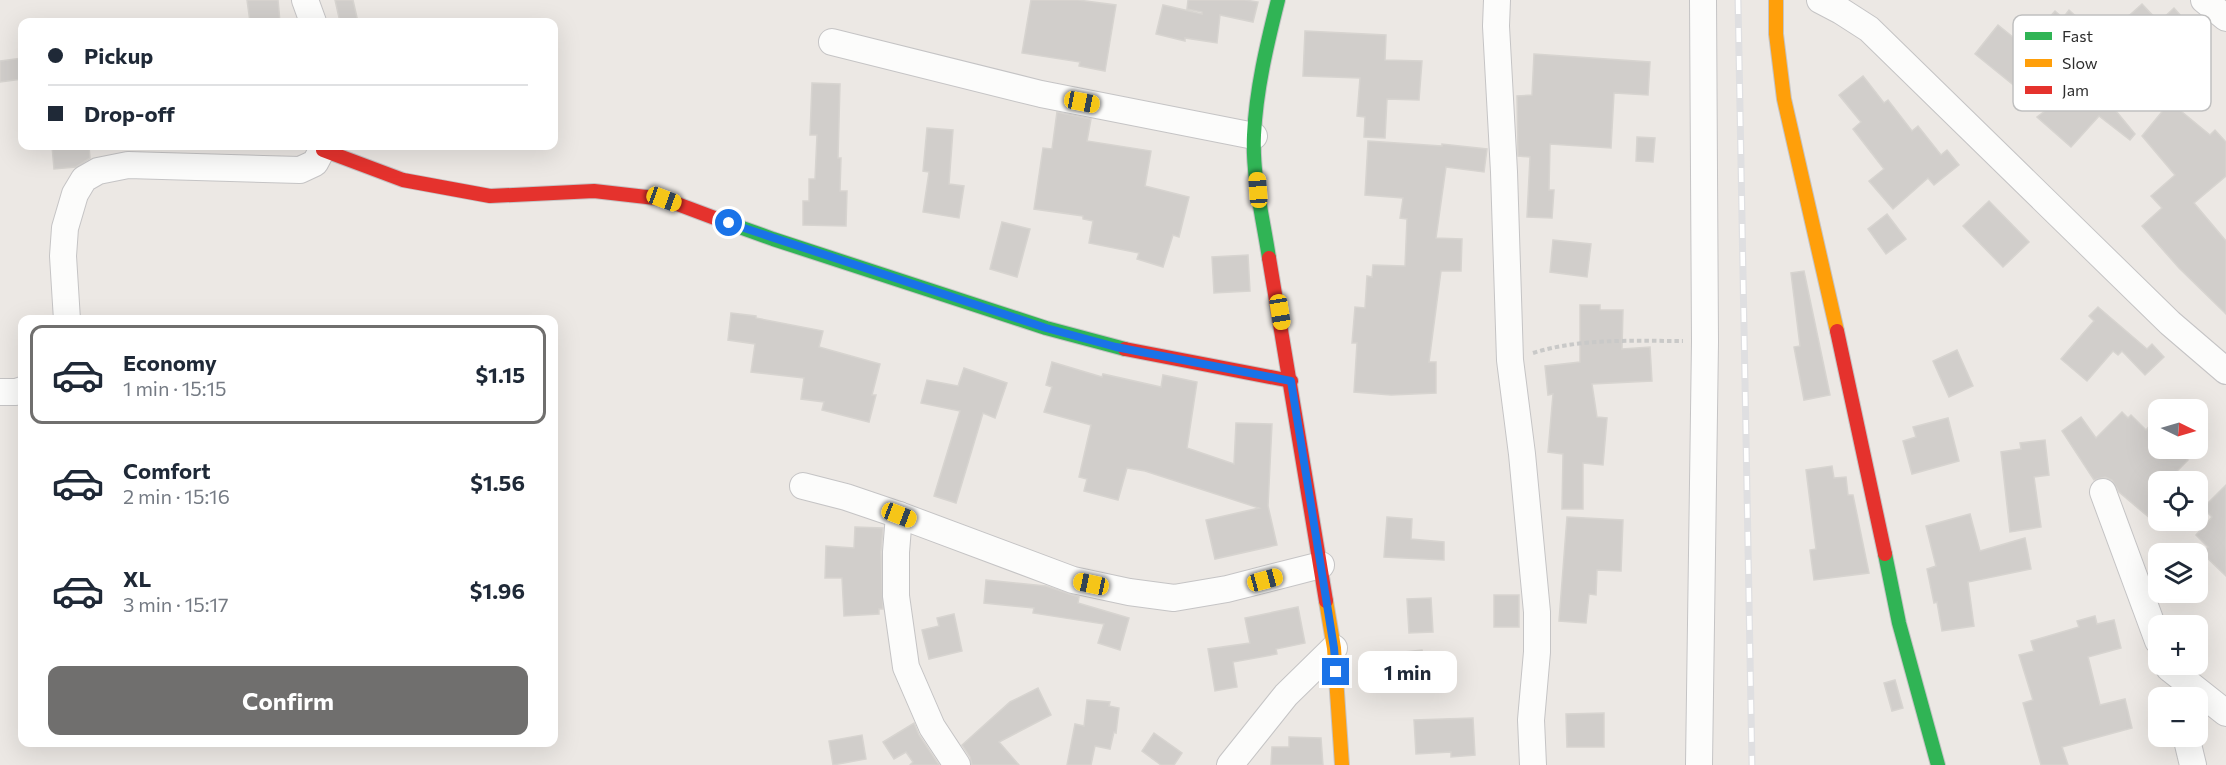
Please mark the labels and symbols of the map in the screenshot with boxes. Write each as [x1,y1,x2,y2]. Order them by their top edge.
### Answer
legend [2013,15,2211,111]
text: Fast [2062,26,2093,45]
text: Slow [2062,53,2098,72]
text: Jam [2062,80,2089,99]
car [1063,90,1101,114]
car [1248,171,1268,209]
car [644,184,684,214]
route start [715,209,742,236]
car [1268,293,1292,331]
north arrow [2148,399,2208,459]
car [879,500,919,530]
car [1245,567,1285,593]
car [1072,571,1110,597]
callout: 1 min [1357,651,1456,693]
route end [1322,658,1349,685]

